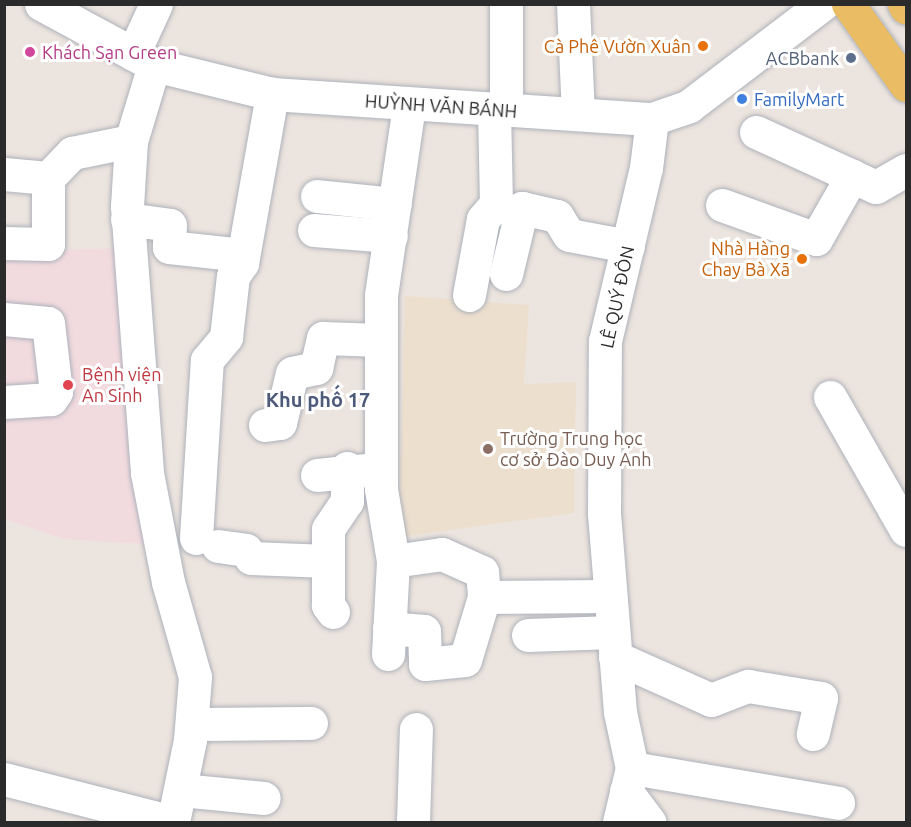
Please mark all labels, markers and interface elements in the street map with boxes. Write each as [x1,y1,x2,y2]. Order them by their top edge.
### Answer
place label: Cà Phê Vườn Xuân [544,35,691,57]
marker: Cà Phê Vườn Xuân [696,39,710,53]
place label: Khách Sạn Green [42,41,177,63]
marker: Khách Sạn Green [23,45,37,59]
place label: ACBbank [766,47,839,69]
marker: ACBbank [844,51,858,65]
place label: FamilyMart [754,88,844,110]
street label: HUỲNH VĂN BÁNH [364,90,518,122]
marker: FamilyMart [735,92,749,106]
place label: Nhà Hàng Chay Bà Xã [702,238,790,280]
street label: LÊ QUÝ ÐÔN [596,244,638,350]
marker: Nhà Hàng Chay Bà Xã [795,252,809,266]
place label: Bệnh viện An Sinh [82,364,161,406]
marker: Bệnh viện An Sinh [59,376,77,394]
district label: Khu phố 17 [266,387,370,411]
place label: Trường Trung học cơ sở Đào Duy Anh [500,428,652,470]
marker: Trường Trung học cơ sở Đào Duy Anh [481,442,495,456]

